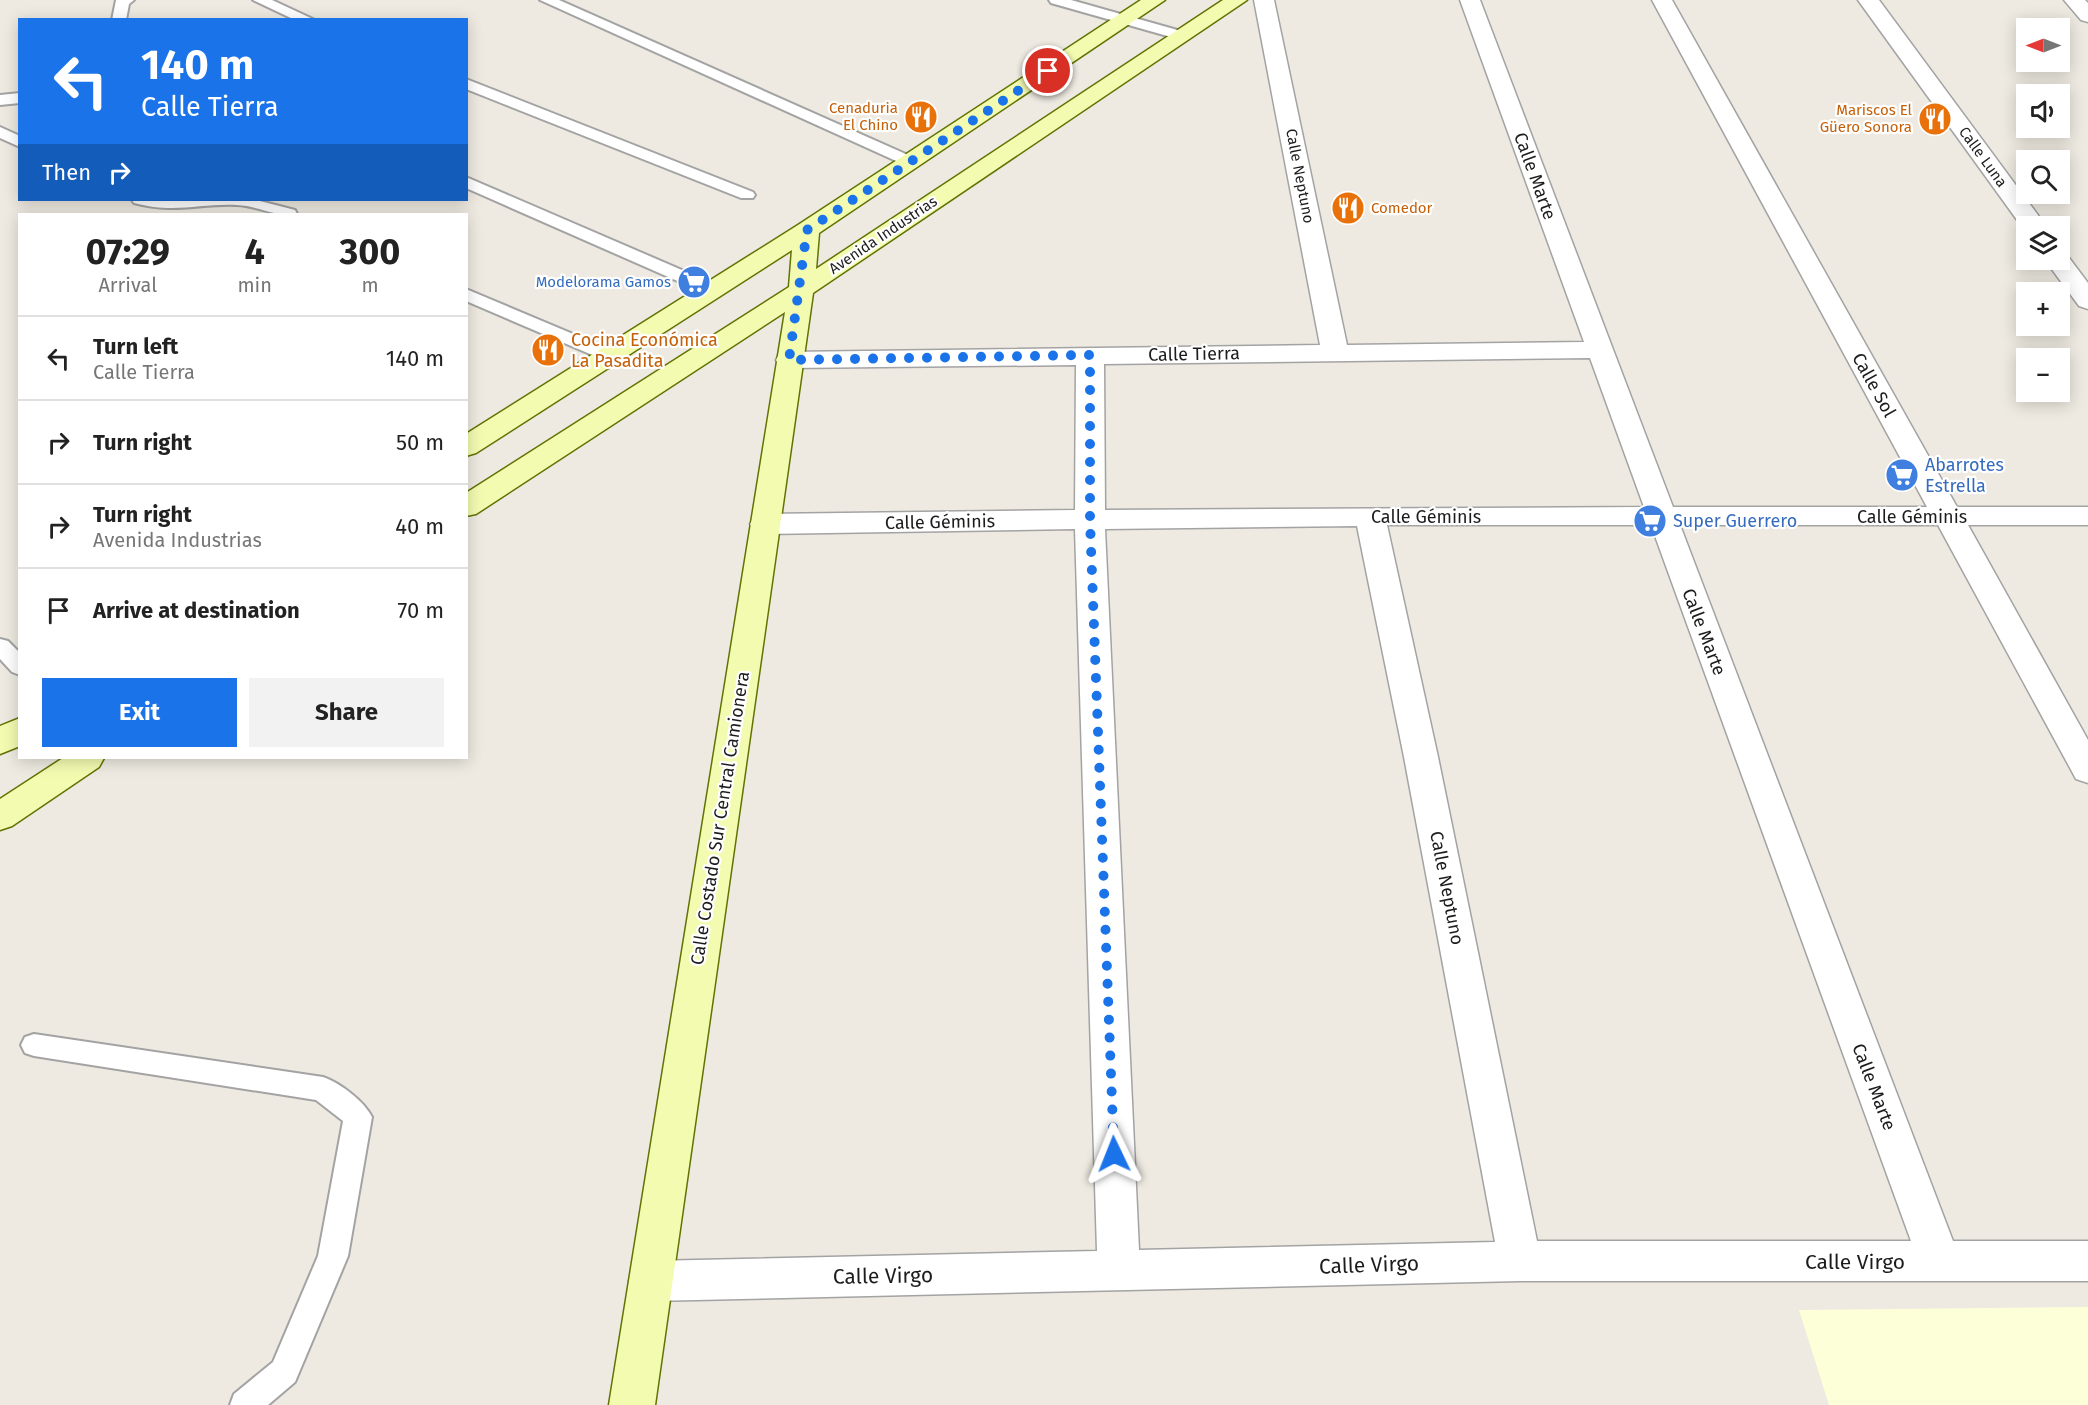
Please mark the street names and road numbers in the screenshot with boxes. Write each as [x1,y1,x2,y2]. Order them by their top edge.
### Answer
street label: Calle Luna [1955,123,2011,191]
street label: Calle Neptuno [1282,127,1318,225]
street label: Calle Marte [1509,129,1561,223]
street label: Avenida Industrias [825,192,941,278]
street label: Calle Tierra [1148,342,1240,366]
street label: Calle Sol [1847,349,1901,421]
street label: Calle Géminis [1371,506,1481,528]
street label: Calle Géminis [1857,506,1967,528]
street label: Calle Géminis [885,510,995,534]
street label: Calle Marte [1677,585,1731,679]
street label: Calle Costado Sur Central Camionera [686,670,754,966]
street label: Calle Neptuno [1425,829,1469,947]
street label: Calle Marte [1847,1040,1901,1134]
street label: Calle Virgo [1805,1249,1905,1275]
street label: Calle Virgo [1318,1250,1420,1280]
street label: Calle Virgo [833,1262,933,1290]

